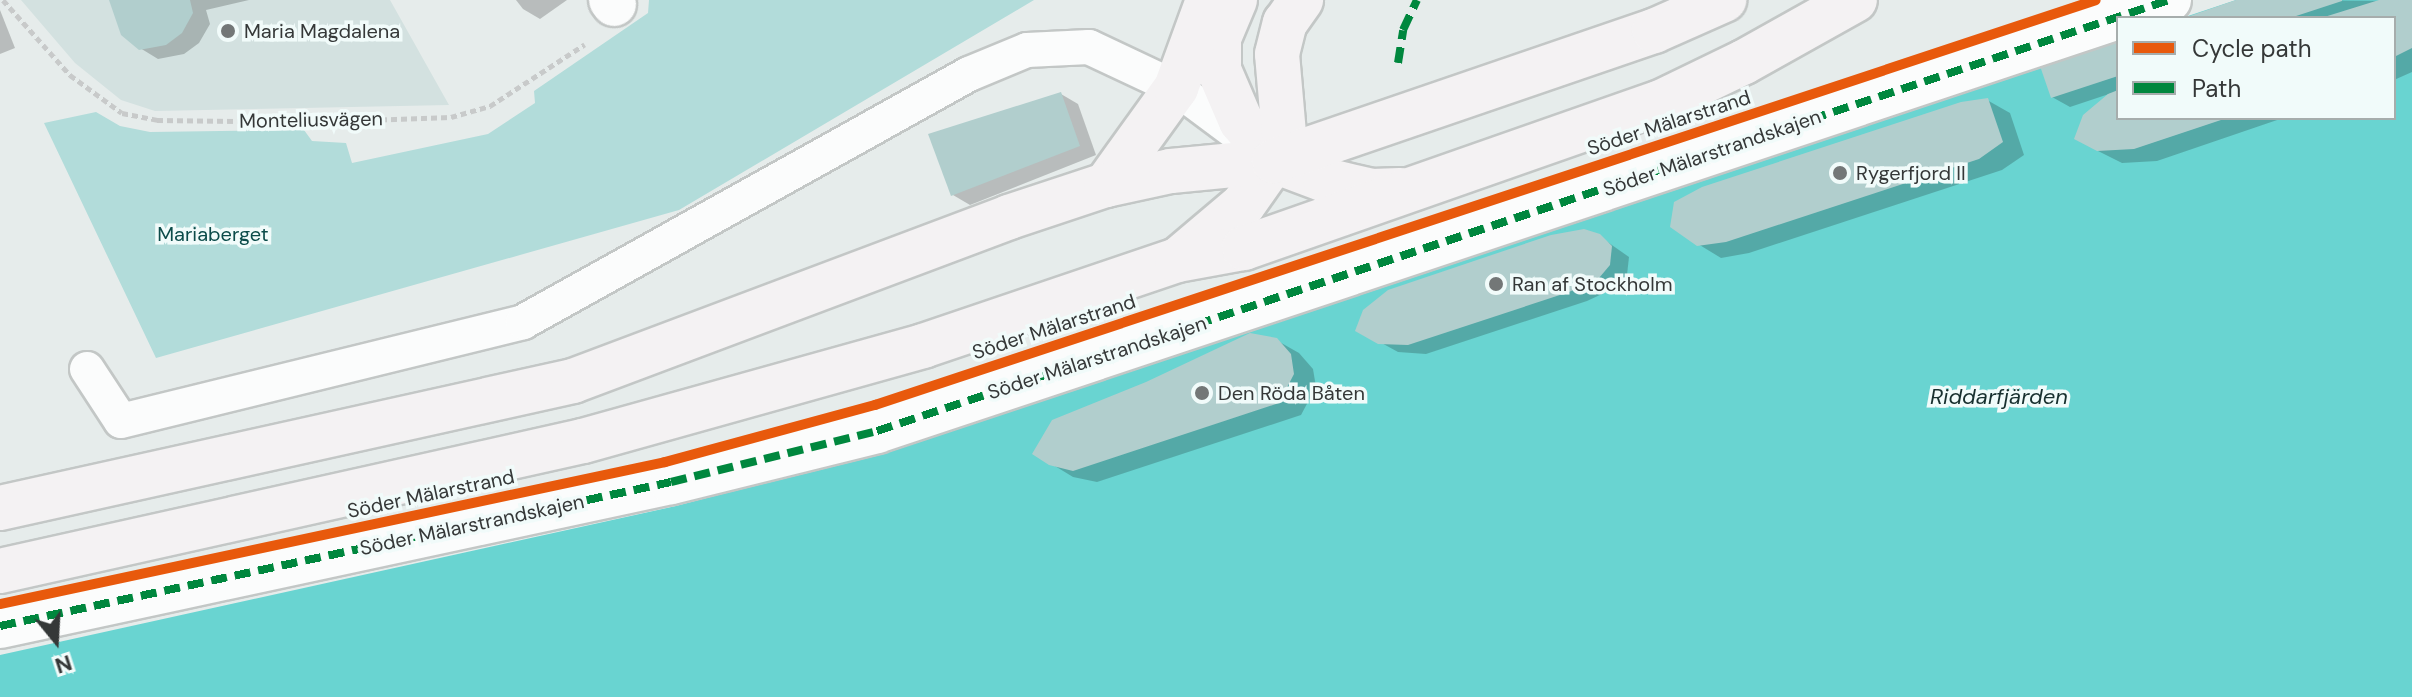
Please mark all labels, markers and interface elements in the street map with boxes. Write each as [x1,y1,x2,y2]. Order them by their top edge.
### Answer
legend [2116,16,2396,120]
place label: Maria Magdalena [244,19,400,43]
marker: Maria Magdalena [219,22,237,40]
text: Cycle path [2192,33,2311,64]
text: Path [2192,73,2241,104]
street label: Söder Mälarstrand [1584,85,1754,161]
street label: Söder Mälarstrandskajen [1600,104,1824,202]
street label: Monteliusvägen [239,107,383,133]
place label: Rygerfjord II [1856,161,1966,185]
marker: Rygerfjord II [1831,164,1849,182]
park label: Mariaberget [157,222,269,246]
place label: Ran af Stockholm [1512,272,1672,296]
marker: Ran af Stockholm [1487,275,1505,293]
street label: Söder Mälarstrand [969,289,1139,365]
street label: Söder Mälarstrandskajen [984,311,1210,405]
place label: Den Röda Båten [1218,381,1365,405]
marker: Den Röda Båten [1193,384,1211,402]
water label: Riddarfjärden [1930,384,2068,410]
street label: Söder Mälarstrand [345,465,517,523]
street label: Söder Mälarstrandskajen [358,489,586,561]
north arrow [16,601,96,681]
text: N [51,648,76,681]

